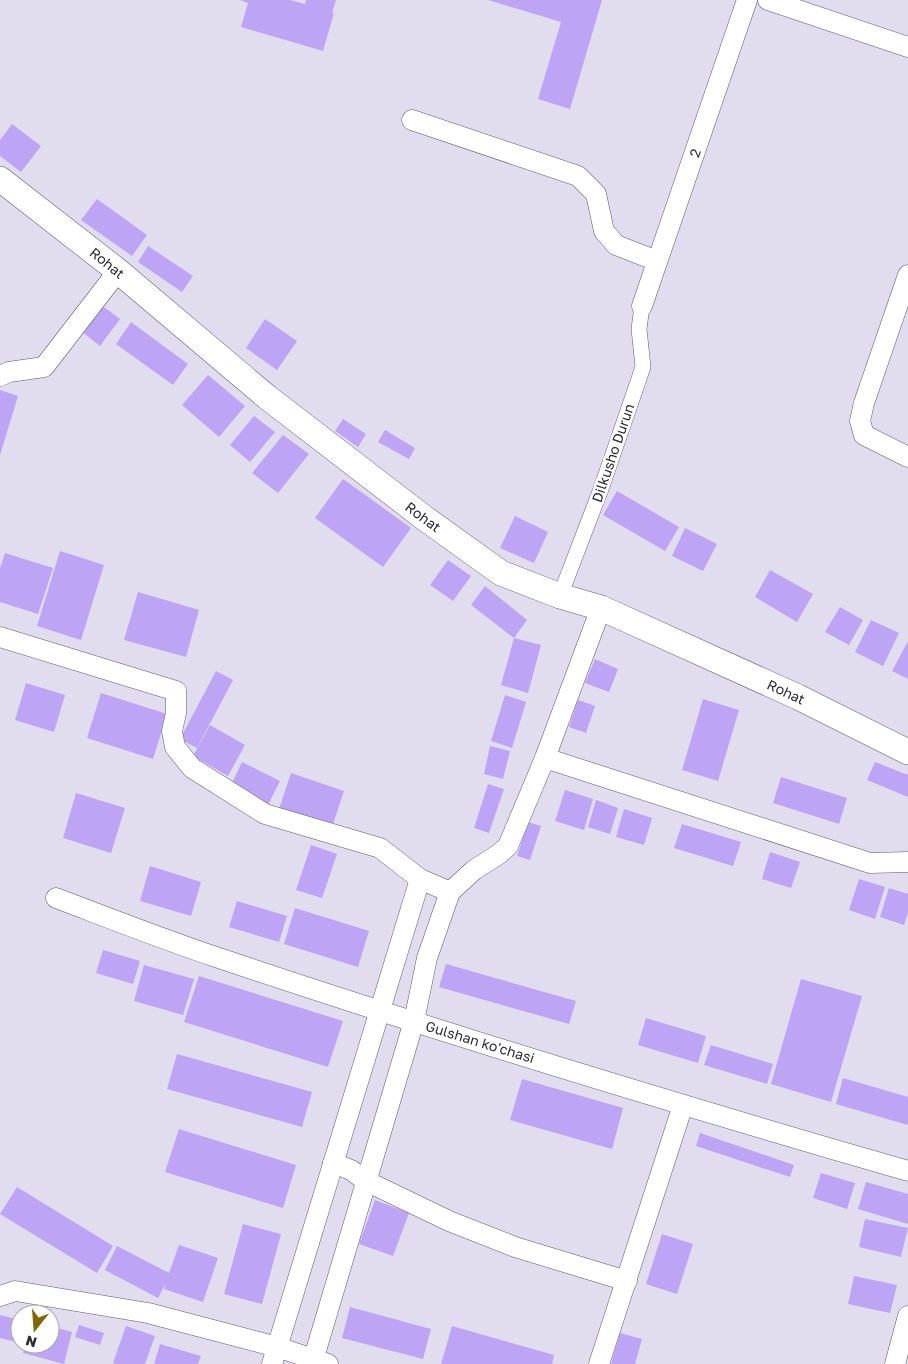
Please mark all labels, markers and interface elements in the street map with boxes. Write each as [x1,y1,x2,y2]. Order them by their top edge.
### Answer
street label: 2 [685,146,704,159]
street label: Rohat [87,243,128,282]
street label: Dilkusho Durun [588,401,637,504]
street label: Rohat [402,498,444,535]
street label: Rohat [765,675,808,708]
street label: Gulshan ko'chasi [424,1017,537,1066]
north arrow [10,1304,60,1354]
text: N [23,1332,39,1352]

